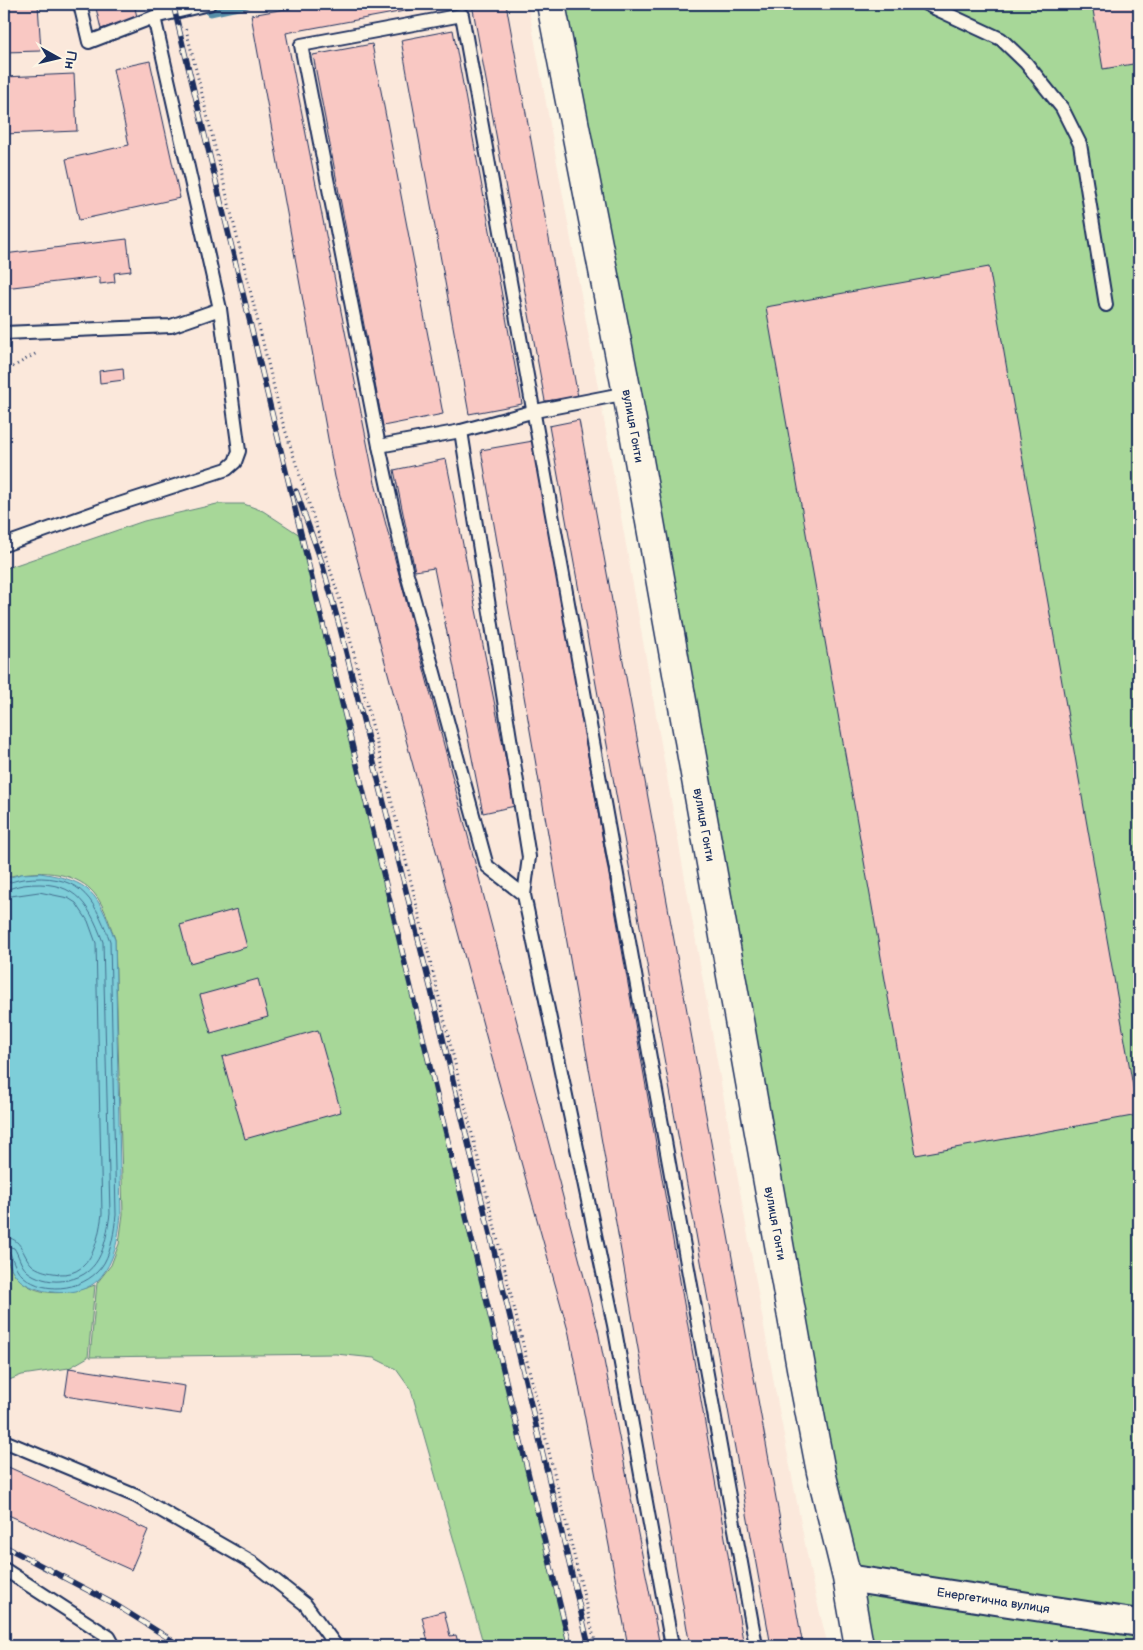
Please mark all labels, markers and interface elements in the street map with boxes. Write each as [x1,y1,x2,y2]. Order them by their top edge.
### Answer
north arrow [32,32,82,82]
text: Пн [61,49,80,70]
street label: вулиця Гонти [618,388,646,464]
street label: вулиця Гонти [690,787,718,863]
street label: вулиця Гонти [761,1186,789,1262]
street label: Енергетична вулиця [936,1585,1051,1617]

